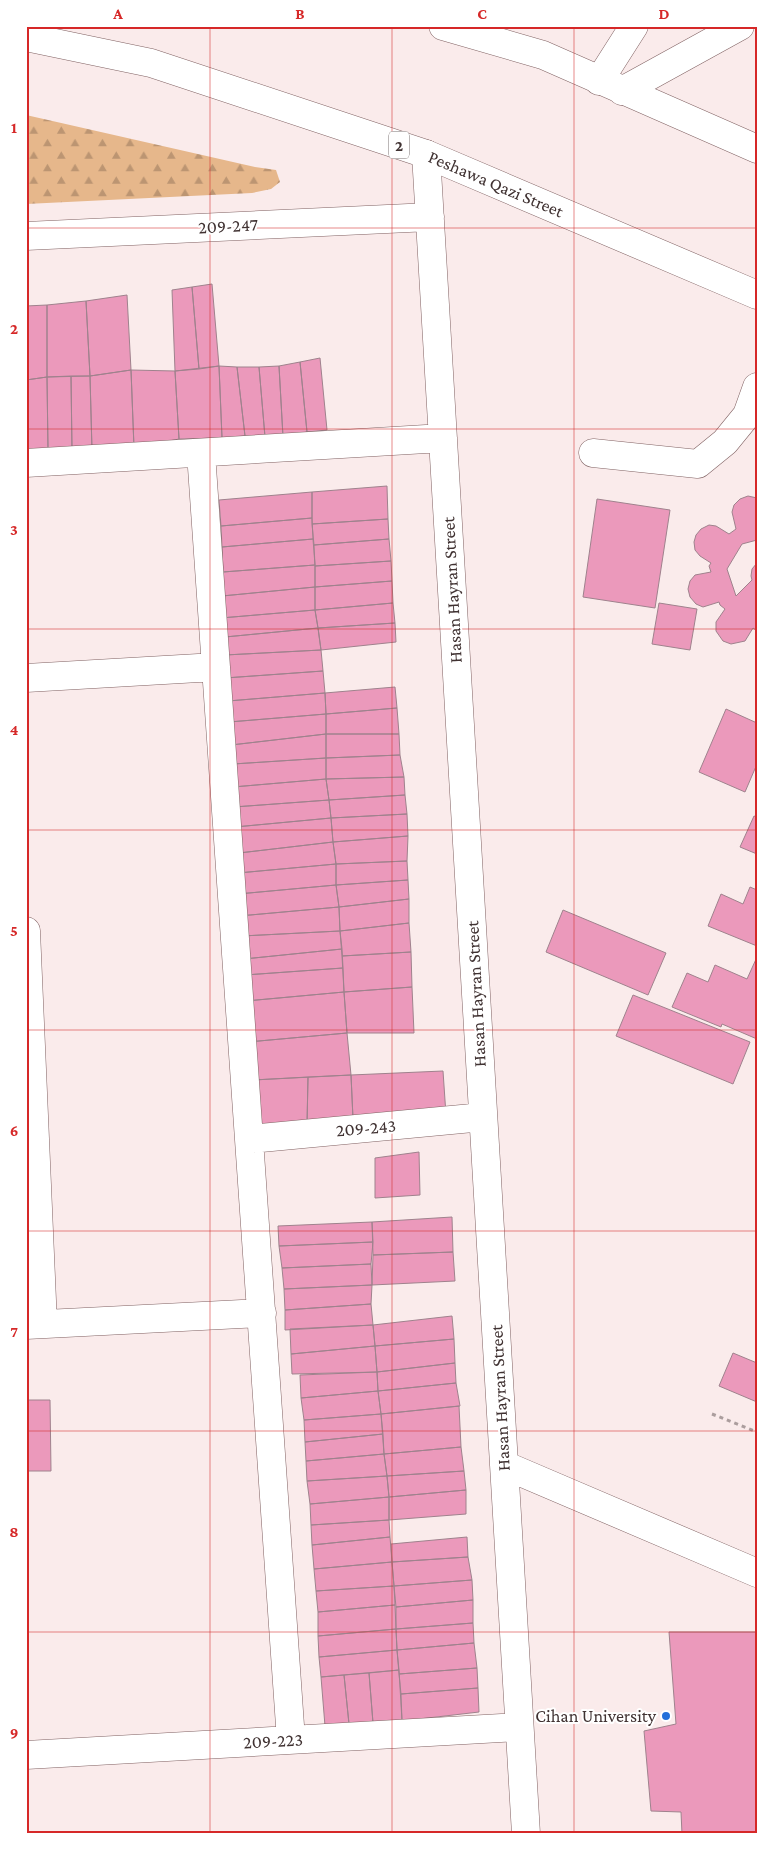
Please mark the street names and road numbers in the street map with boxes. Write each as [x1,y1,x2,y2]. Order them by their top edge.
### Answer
road number: 2 [389,132,409,158]
street label: Peshawa Qazi Street [426,147,567,222]
street label: 209-247 [198,214,258,238]
street label: Hasan Hayran Street [438,515,466,664]
street label: Hasan Hayran Street [462,919,490,1068]
street label: 209-243 [335,1115,397,1141]
street label: Hasan Hayran Street [486,1323,514,1472]
street label: 209-223 [243,1729,303,1753]

